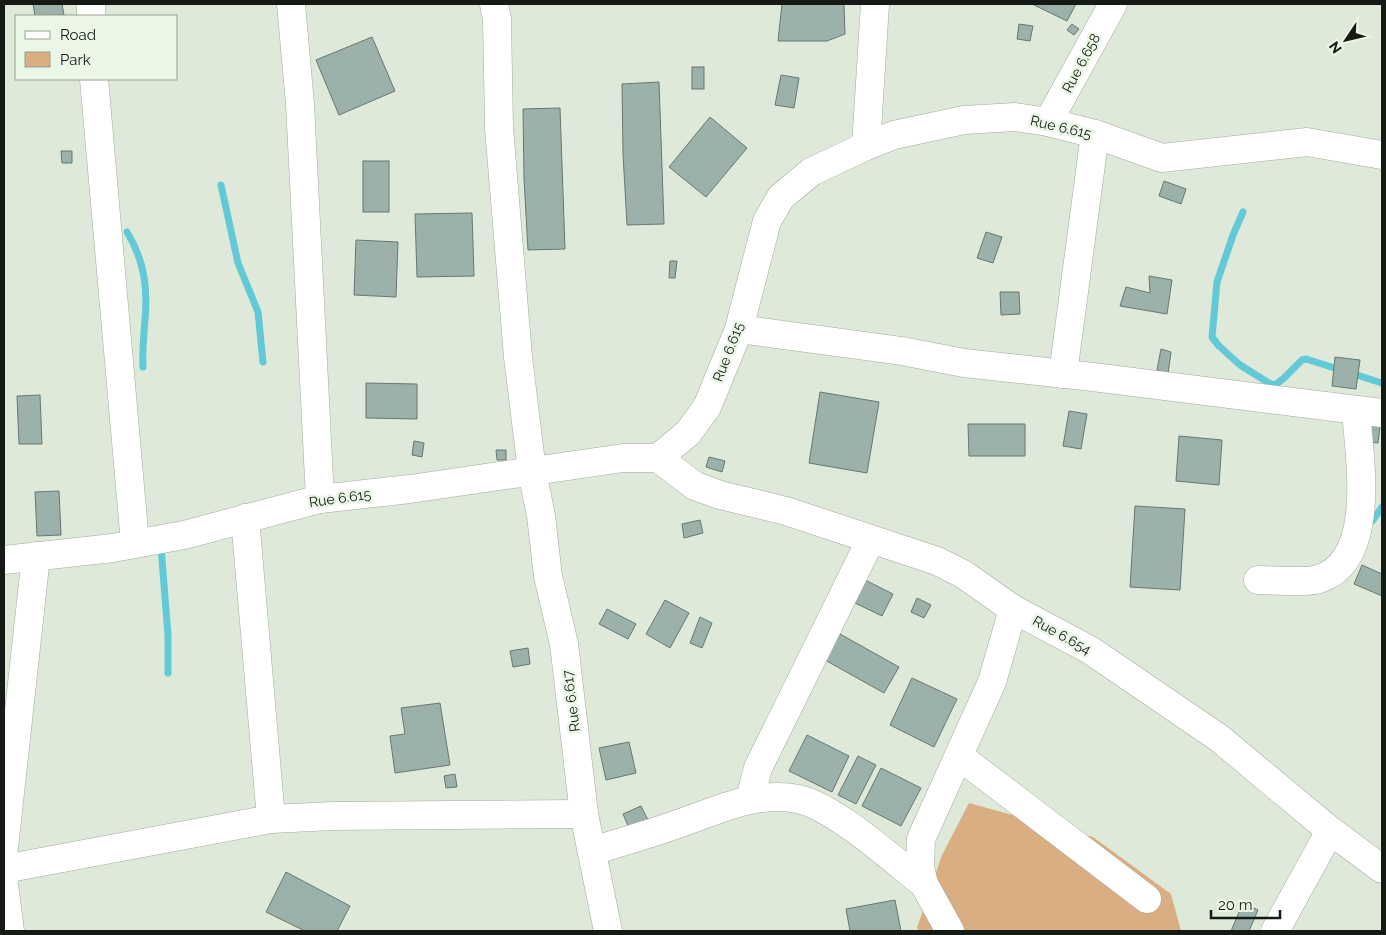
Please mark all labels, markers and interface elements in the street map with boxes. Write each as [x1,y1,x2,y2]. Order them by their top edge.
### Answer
legend [15,15,178,80]
north arrow [1321,15,1371,65]
text: Road [60,26,96,44]
street label: Rue 6.658 [1059,31,1103,95]
text: N [1326,38,1345,56]
text: Park [60,51,91,69]
street label: Rue 6.615 [1029,112,1094,142]
street label: Rue 6.615 [709,320,747,384]
street label: Rue 6.615 [308,486,372,510]
street label: Rue 6.654 [1030,613,1094,658]
street label: Rue 6.617 [559,669,583,733]
scale bar [1211,888,1280,920]
text: 20 m [1218,896,1253,914]

